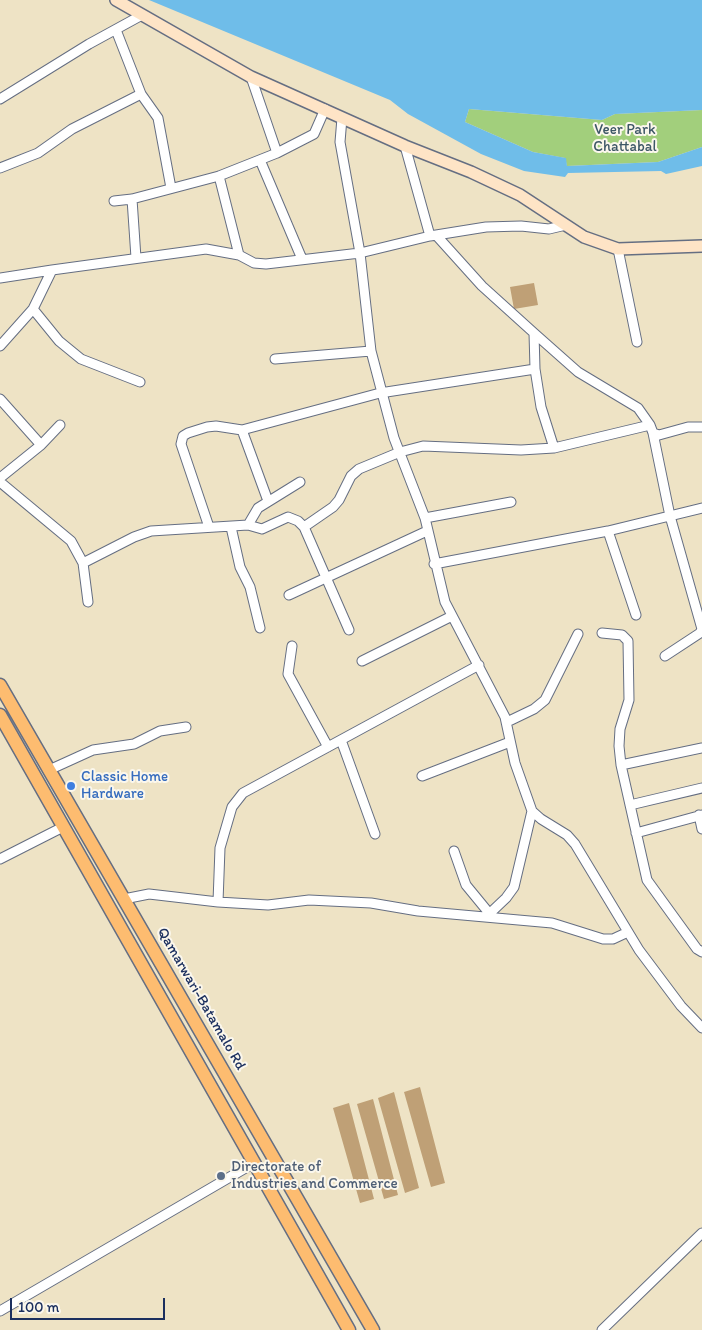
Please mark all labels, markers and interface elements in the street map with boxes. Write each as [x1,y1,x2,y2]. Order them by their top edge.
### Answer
park label: Veer Park Chattabal [593,121,657,156]
place label: Classic Home Hardware [81,768,168,803]
marker: Classic Home Hardware [65,780,77,792]
street label: Qamarwari-Batamalo Rd [153,925,249,1073]
place label: Directorate of Industries and Commerce [231,1158,398,1193]
marker: Directorate of Industries and Commerce [215,1170,227,1182]
scale bar [12,1288,168,1320]
text: 100 m [18,1298,59,1316]

